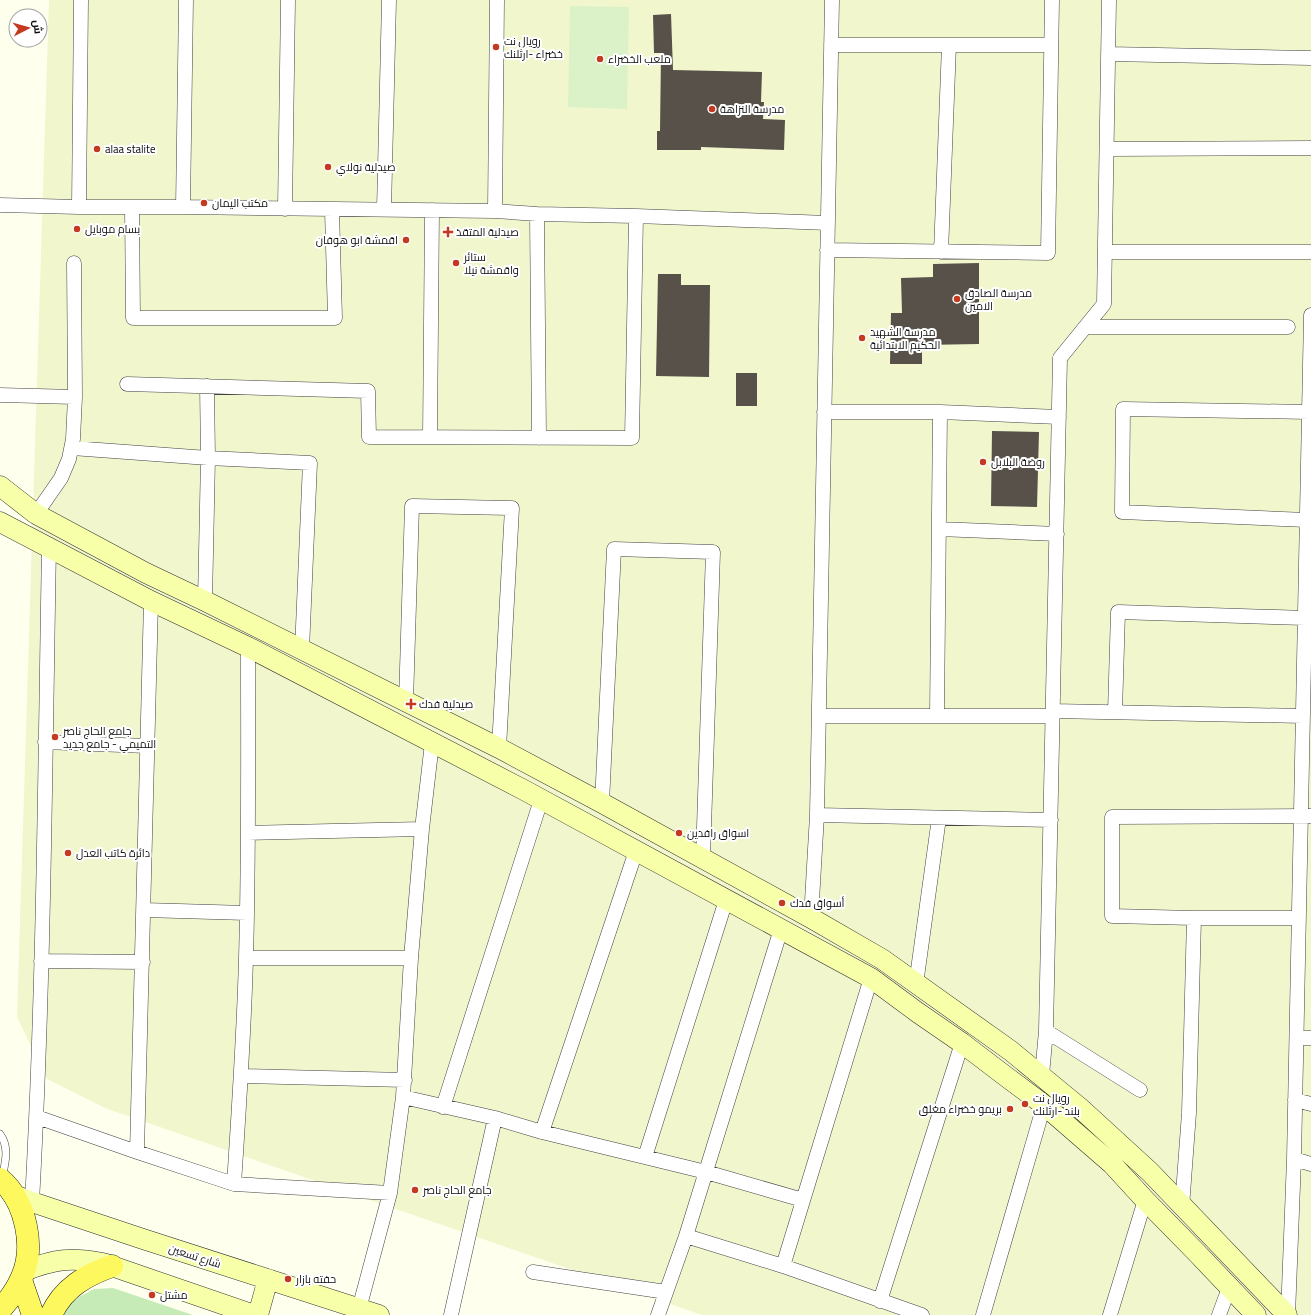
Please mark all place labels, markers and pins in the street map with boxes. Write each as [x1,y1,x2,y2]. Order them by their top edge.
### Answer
place label: رويال نت خضراء -ارثلنك [504,31,563,64]
marker: رويال نت خضراء -ارثلنك [491,42,501,52]
place label: ملعب الخضراء [608,49,671,69]
marker: ملعب الخضراء [595,54,605,64]
place label: مدرسة النزاهة [720,99,784,119]
marker: مدرسة النزاهة [707,104,717,114]
place label: alaa stalite [105,139,156,159]
marker: alaa stalite [92,144,102,154]
place label: صيدلية نولاي [336,157,395,177]
marker: صيدلية نولاي [323,162,333,172]
place label: مكتب اليمان [212,193,268,213]
marker: مكتب اليمان [199,198,209,208]
place label: بسام موبايل [85,219,140,239]
place label: صيدلية المتقذ [456,222,519,242]
marker: بسام موبايل [72,224,82,234]
marker: صيدلية المتقذ [443,227,453,237]
place label: اقمشة ابو هوفان [316,230,398,250]
marker: اقمشة ابو هوفان [401,235,411,245]
place label: ستائر واقمشة نيلا [463,247,519,280]
marker: ستائر واقمشة نيلا [451,258,461,268]
place label: مدرسة الصادق الامين [965,283,1032,316]
marker: مدرسة الصادق الامين [952,294,962,304]
place label: مدرسة الشهيد الحكيم الابتدائية [870,322,940,355]
marker: مدرسة الشهيد الحكيم الابتدائية [857,333,867,343]
place label: روضة البلابل [991,452,1045,472]
marker: روضة البلابل [978,457,988,467]
place label: صيدلية فدك [419,694,473,714]
marker: صيدلية فدك [406,699,416,709]
place label: جامع الحاج ناصر التميمي - جامع جديد [62,721,156,754]
marker: جامع الحاج ناصر التميمي - جامع جديد [50,732,60,742]
place label: اسواق رافدين [687,823,749,843]
marker: اسواق رافدين [674,828,684,838]
place label: دائرة كاتب العدل [76,843,150,863]
marker: دائرة كاتب العدل [63,848,73,858]
place label: أسواق فدك [790,893,845,913]
marker: أسواق فدك [777,898,787,908]
place label: رويال نت بلند -ارثلنك [1033,1088,1080,1121]
place label: بريمو خضراء مغلق [919,1099,1002,1119]
marker: رويال نت بلند -ارثلنك [1020,1099,1030,1109]
marker: بريمو خضراء مغلق [1005,1104,1015,1114]
place label: جامع الحاج ناصر [422,1180,492,1200]
marker: جامع الحاج ناصر [410,1185,420,1195]
place label: حفته بازار [295,1269,336,1289]
marker: حفته بازار [283,1274,293,1284]
place label: مشتل [160,1285,187,1305]
marker: مشتل [147,1290,157,1300]

